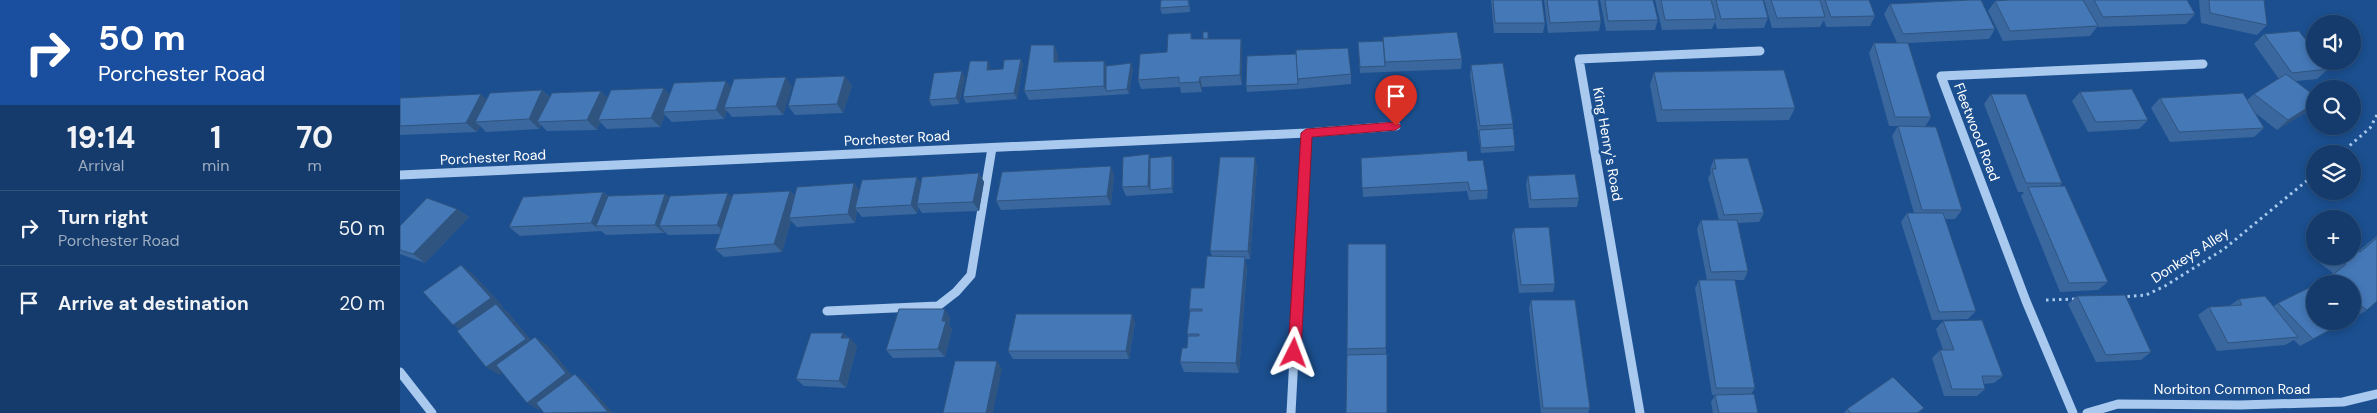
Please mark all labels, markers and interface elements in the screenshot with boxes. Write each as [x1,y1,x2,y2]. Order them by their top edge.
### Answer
text: 50 m [98,15,186,61]
map controls [2306,15,2361,330]
button: sound [2306,15,2361,70]
icon: right [15,20,80,85]
text: Porchester Road [98,59,265,88]
pin [1375,75,1417,126]
street label: Fleetwood Road [1950,80,2004,184]
button: search [2306,80,2361,135]
icon: arrive [1382,82,1410,110]
street label: King Henry's Road [1589,86,1627,202]
text: 19:14 [67,118,135,157]
text: 1 [210,118,221,157]
text: 70 [296,118,333,157]
street label: Porchester Road [843,126,951,150]
street label: Porchester Road [439,145,547,169]
button: layers [2306,145,2361,200]
text: Arrival [78,155,124,176]
text: min [202,155,229,176]
text: m [308,155,322,176]
text: Turn right [58,205,148,230]
button: + [2306,210,2361,265]
icon: right [15,214,43,242]
text: 50 m [338,216,385,241]
street label: Donkeys Alley [2148,223,2233,287]
text: Porchester Road [58,230,180,251]
button: − [2306,275,2361,330]
icon: arrive [15,289,43,317]
text: Arrive at destination [58,291,249,316]
text: 20 m [339,291,385,316]
position arrow [1267,326,1319,378]
street label: Norbiton Common Road [2154,380,2310,398]

